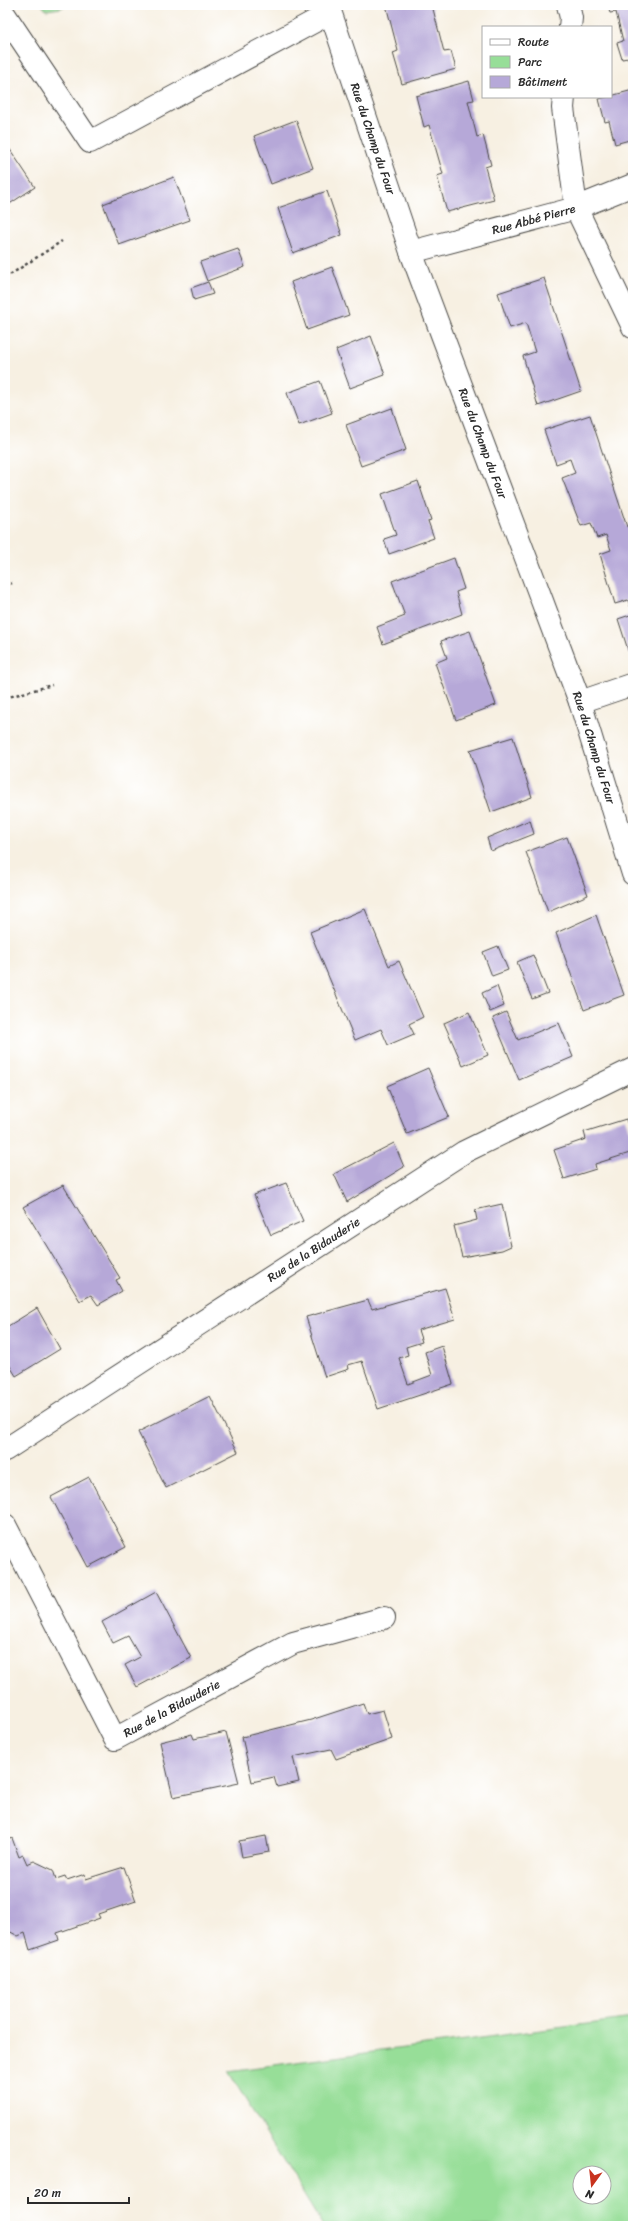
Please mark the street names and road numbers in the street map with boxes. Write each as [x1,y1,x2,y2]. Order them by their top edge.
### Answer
street label: Rue du Champ du Four [344,80,402,199]
street label: Rue Abbé Pierre [490,198,578,241]
street label: Rue du Champ du Four [452,385,514,503]
street label: Rue du Champ du Four [566,688,622,808]
street label: Rue de la Bidauderie [263,1211,365,1288]
street label: Rue de la Bidauderie [119,1673,224,1744]

